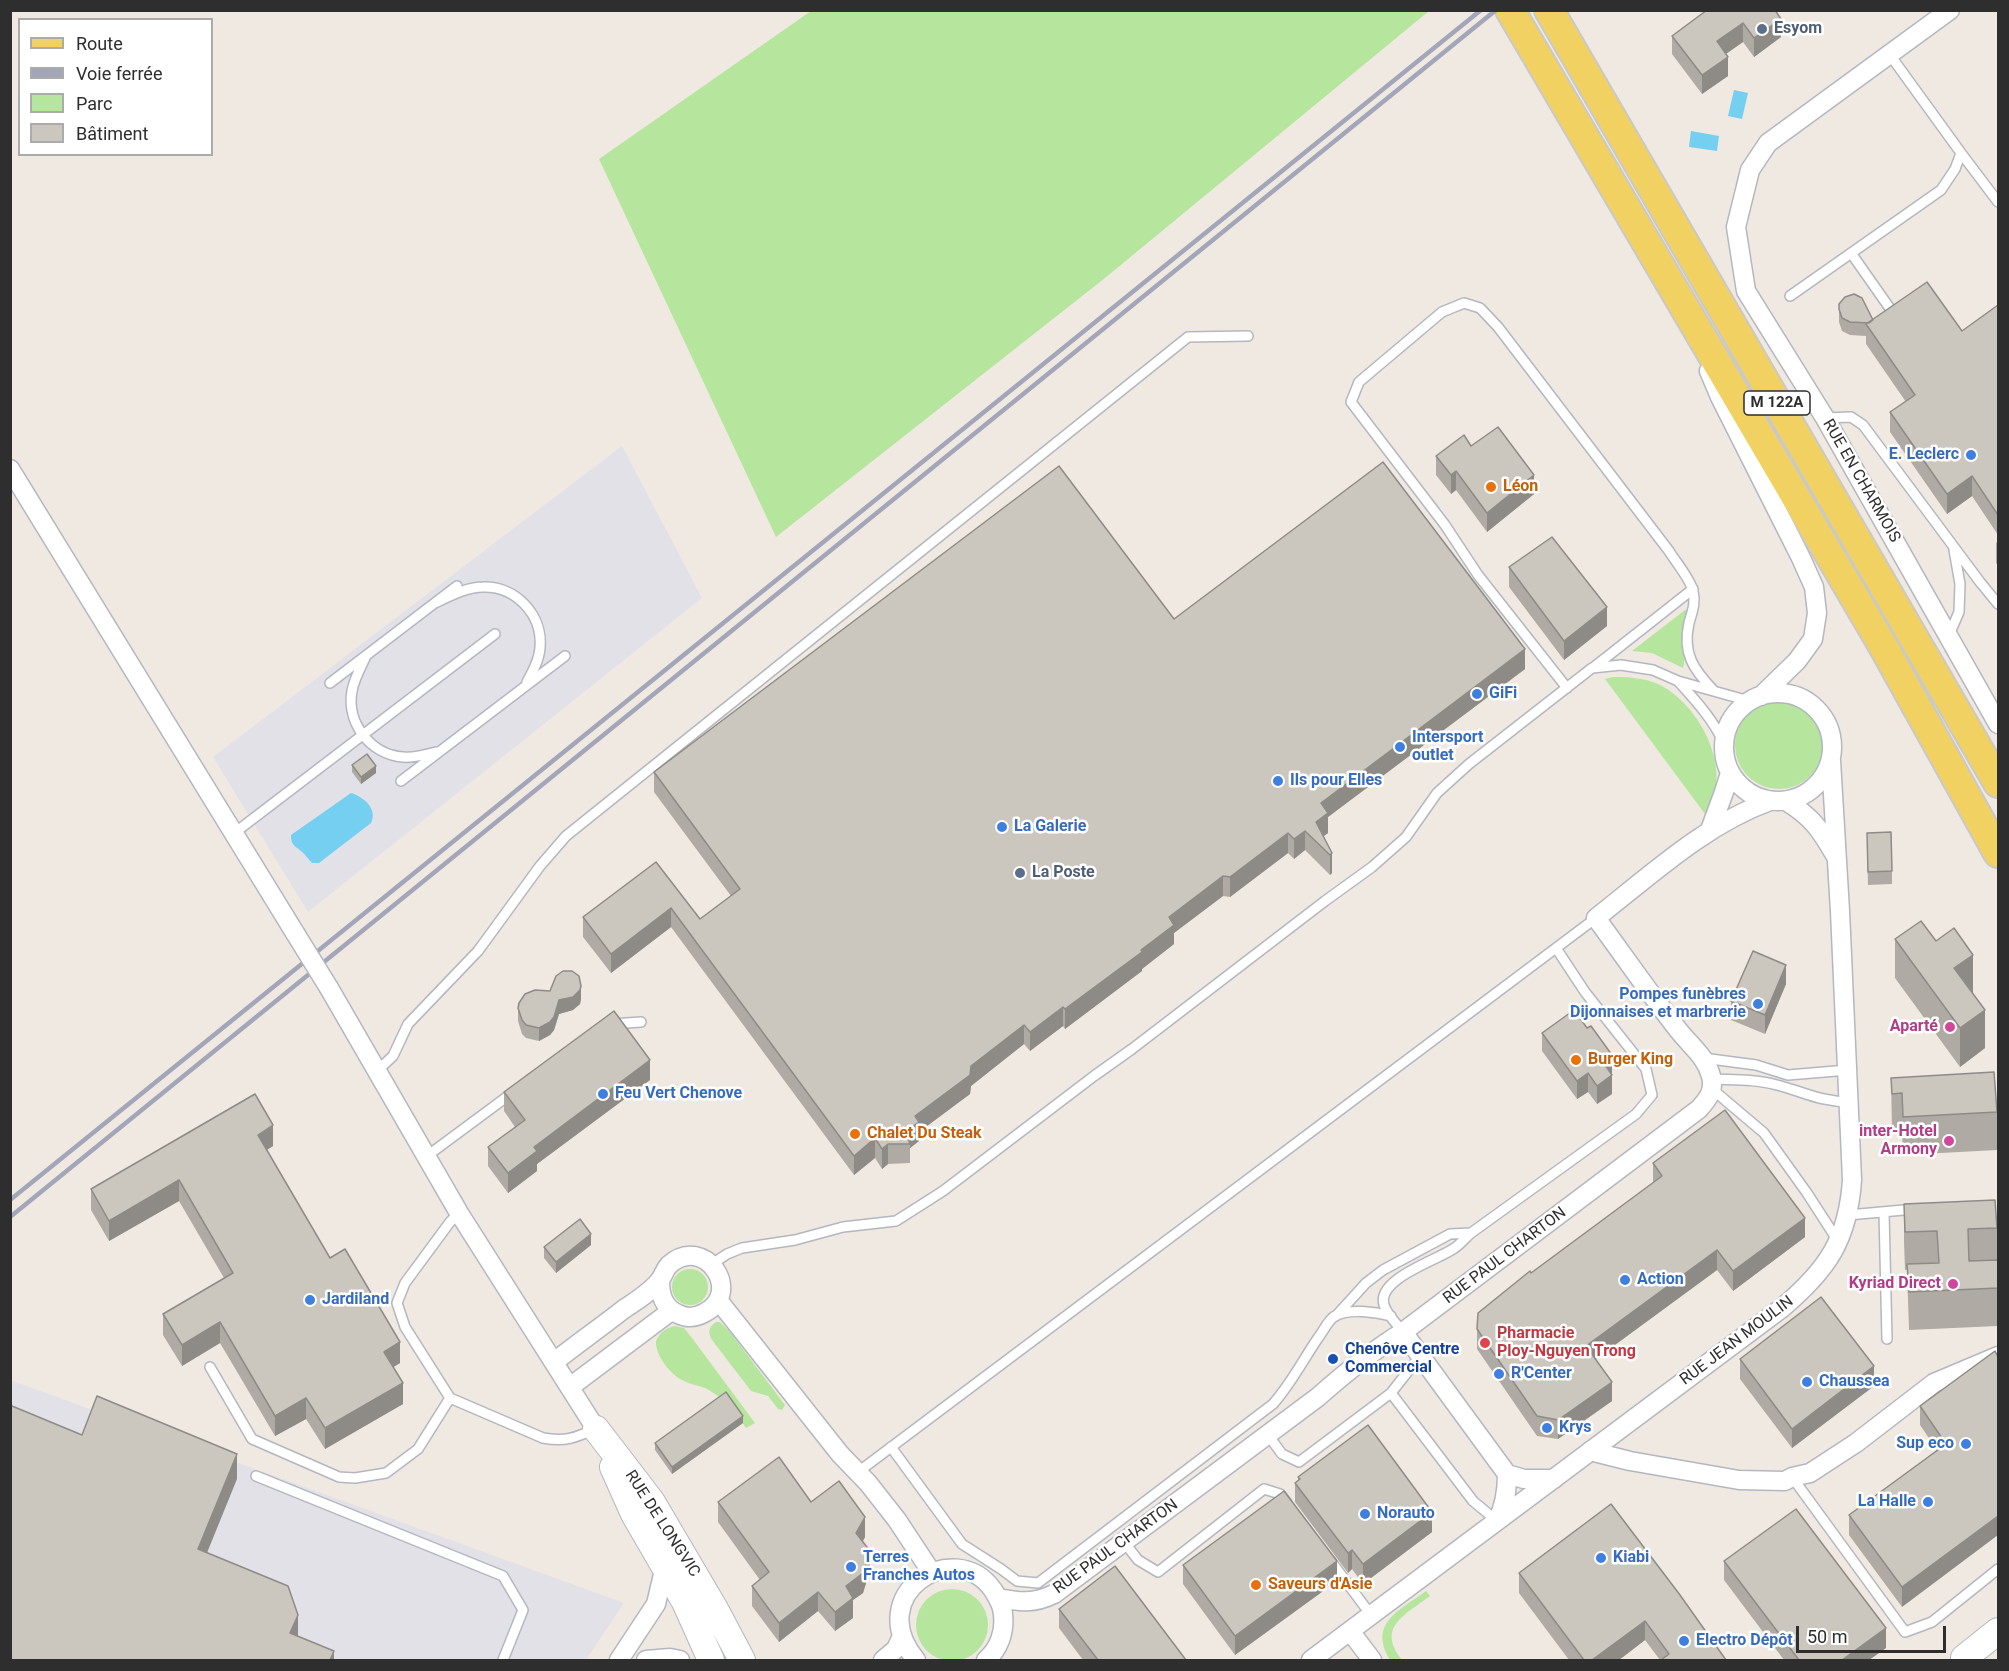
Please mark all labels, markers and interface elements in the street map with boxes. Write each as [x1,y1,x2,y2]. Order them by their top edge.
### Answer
legend [18,18,213,156]
place label: Esyom [1774,19,1822,39]
marker: Esyom [1755,22,1769,36]
text: Route [76,33,123,54]
text: Voie ferrée [76,63,162,84]
text: Parc [76,93,112,114]
text: Bâtiment [76,123,148,144]
road number: M 122A [1744,391,1810,415]
street label: RUE EN CHARMOIS [1818,416,1904,546]
place label: E. Leclerc [1889,445,1959,465]
marker: E. Leclerc [1964,448,1978,462]
place label: Léon [1503,477,1538,497]
marker: Léon [1484,480,1498,494]
place label: GiFi [1489,684,1517,704]
marker: GiFi [1470,687,1484,701]
place label: Intersport outlet [1412,728,1483,766]
marker: Intersport outlet [1393,740,1407,754]
place label: Ils pour Elles [1290,771,1382,791]
marker: Ils pour Elles [1271,774,1285,788]
place label: La Galerie [1014,817,1086,837]
marker: La Galerie [995,820,1009,834]
place label: La Poste [1032,863,1095,883]
marker: La Poste [1013,866,1027,880]
place label: Pompes funèbres Dijonnaises et marbrerie [1570,985,1746,1023]
marker: Pompes funèbres Dijonnaises et marbrerie [1751,997,1765,1011]
place label: Aparté [1890,1017,1938,1037]
marker: Aparté [1943,1020,1957,1034]
place label: Burger King [1588,1050,1673,1070]
marker: Burger King [1569,1053,1583,1067]
place label: Feu Vert Chenove [615,1084,742,1104]
marker: Feu Vert Chenove [596,1087,610,1101]
place label: inter-Hotel Armony [1859,1122,1937,1160]
place label: Chalet Du Steak [867,1124,982,1144]
marker: Chalet Du Steak [848,1127,862,1141]
marker: inter-Hotel Armony [1942,1134,1956,1148]
street label: RUE PAUL CHARTON [1440,1204,1570,1308]
place label: Action [1637,1270,1684,1290]
marker: Action [1618,1273,1632,1287]
place label: Kyriad Direct [1849,1274,1941,1294]
marker: Kyriad Direct [1946,1277,1960,1291]
place label: Jardiland [322,1290,389,1310]
street label: RUE JEAN MOULIN [1677,1292,1797,1390]
marker: Jardiland [303,1293,317,1307]
place label: Pharmacie Ploy-Nguyen Trong [1497,1324,1636,1362]
marker: Pharmacie Ploy-Nguyen Trong [1478,1336,1492,1350]
place label: Chenôve Centre Commercial [1345,1340,1459,1378]
marker: Chenôve Centre Commercial [1326,1352,1340,1366]
place label: R'Center [1511,1364,1572,1384]
marker: R'Center [1492,1367,1506,1381]
place label: Chaussea [1819,1372,1890,1392]
marker: Chaussea [1800,1375,1814,1389]
place label: Krys [1559,1418,1591,1438]
marker: Krys [1540,1421,1554,1435]
place label: Sup eco [1896,1434,1954,1454]
marker: Sup eco [1959,1437,1973,1451]
street label: RUE DE LONGVIC [620,1467,704,1581]
place label: La Halle [1858,1492,1916,1512]
street label: RUE PAUL CHARTON [1050,1495,1182,1599]
marker: La Halle [1921,1495,1935,1509]
place label: Norauto [1377,1504,1435,1524]
marker: Norauto [1358,1507,1372,1521]
place label: Terres Franches Autos [863,1548,975,1586]
place label: Kiabi [1613,1548,1649,1568]
marker: Kiabi [1594,1551,1608,1565]
marker: Terres Franches Autos [844,1560,858,1574]
place label: Saveurs d'Asie [1268,1575,1372,1595]
marker: Saveurs d'Asie [1249,1578,1263,1592]
scale bar [1799,1614,1949,1652]
text: 50 m [1807,1626,1847,1647]
place label: Electro Dépôt [1696,1631,1793,1651]
marker: Electro Dépôt [1677,1634,1691,1648]

